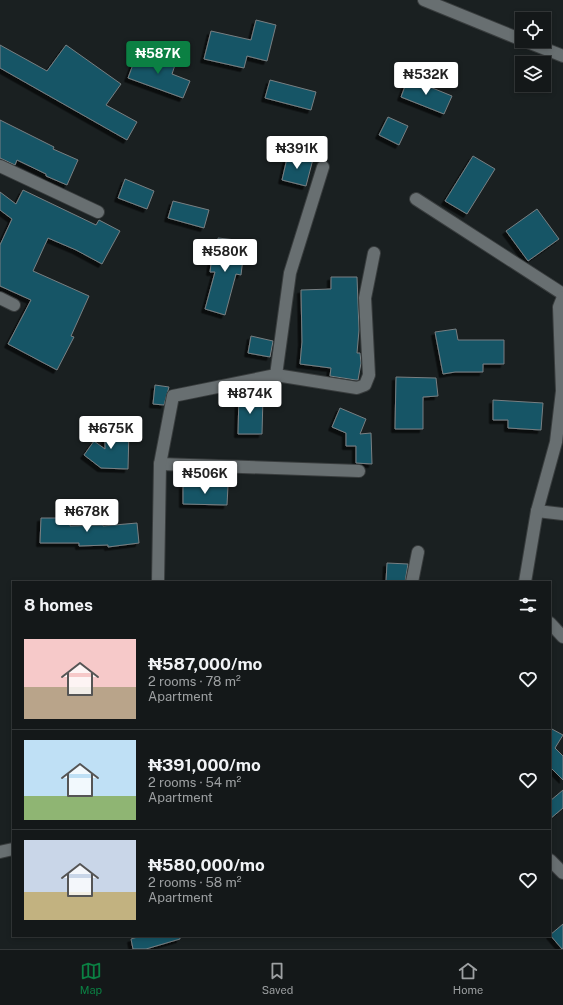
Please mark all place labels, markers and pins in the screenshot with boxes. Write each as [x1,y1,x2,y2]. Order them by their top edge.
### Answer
pin: ₦587K [130,41,186,75]
pin: ₦532K [398,62,454,96]
pin: ₦391K [269,136,325,170]
pin: ₦580K [197,239,253,273]
pin: ₦874K [222,381,278,415]
pin: ₦675K [83,416,139,450]
pin: ₦506K [177,461,233,495]
pin: ₦678K [59,499,115,533]

